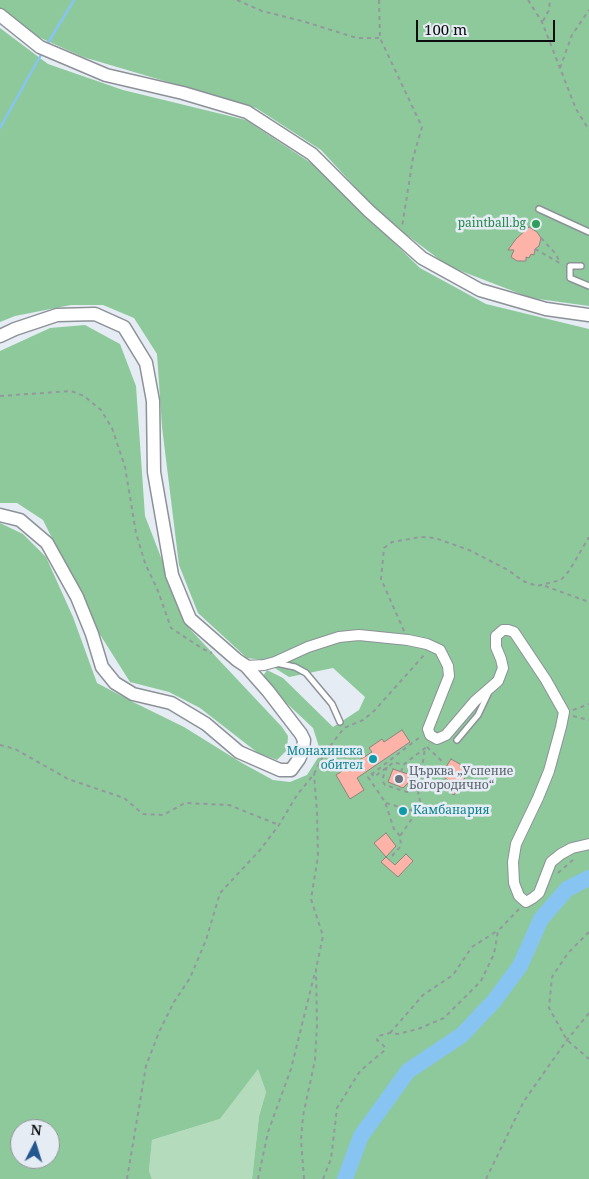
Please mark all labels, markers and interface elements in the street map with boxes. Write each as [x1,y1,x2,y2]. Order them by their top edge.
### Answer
scale bar [419,10,558,42]
text: 100 m [424,19,467,39]
place label: paintball.bg [458,217,526,231]
marker: paintball.bg [530,218,542,230]
place label: Монахинска обител [287,745,363,773]
marker: Монахинска обител [367,753,379,765]
place label: Църква „Успение Богородично“ [409,765,513,793]
marker: Църква „Успение Богородично“ [393,773,405,785]
place label: Камбанария [413,804,489,818]
marker: Камбанария [397,805,409,817]
north arrow [10,1119,60,1169]
text: N [30,1120,43,1139]

